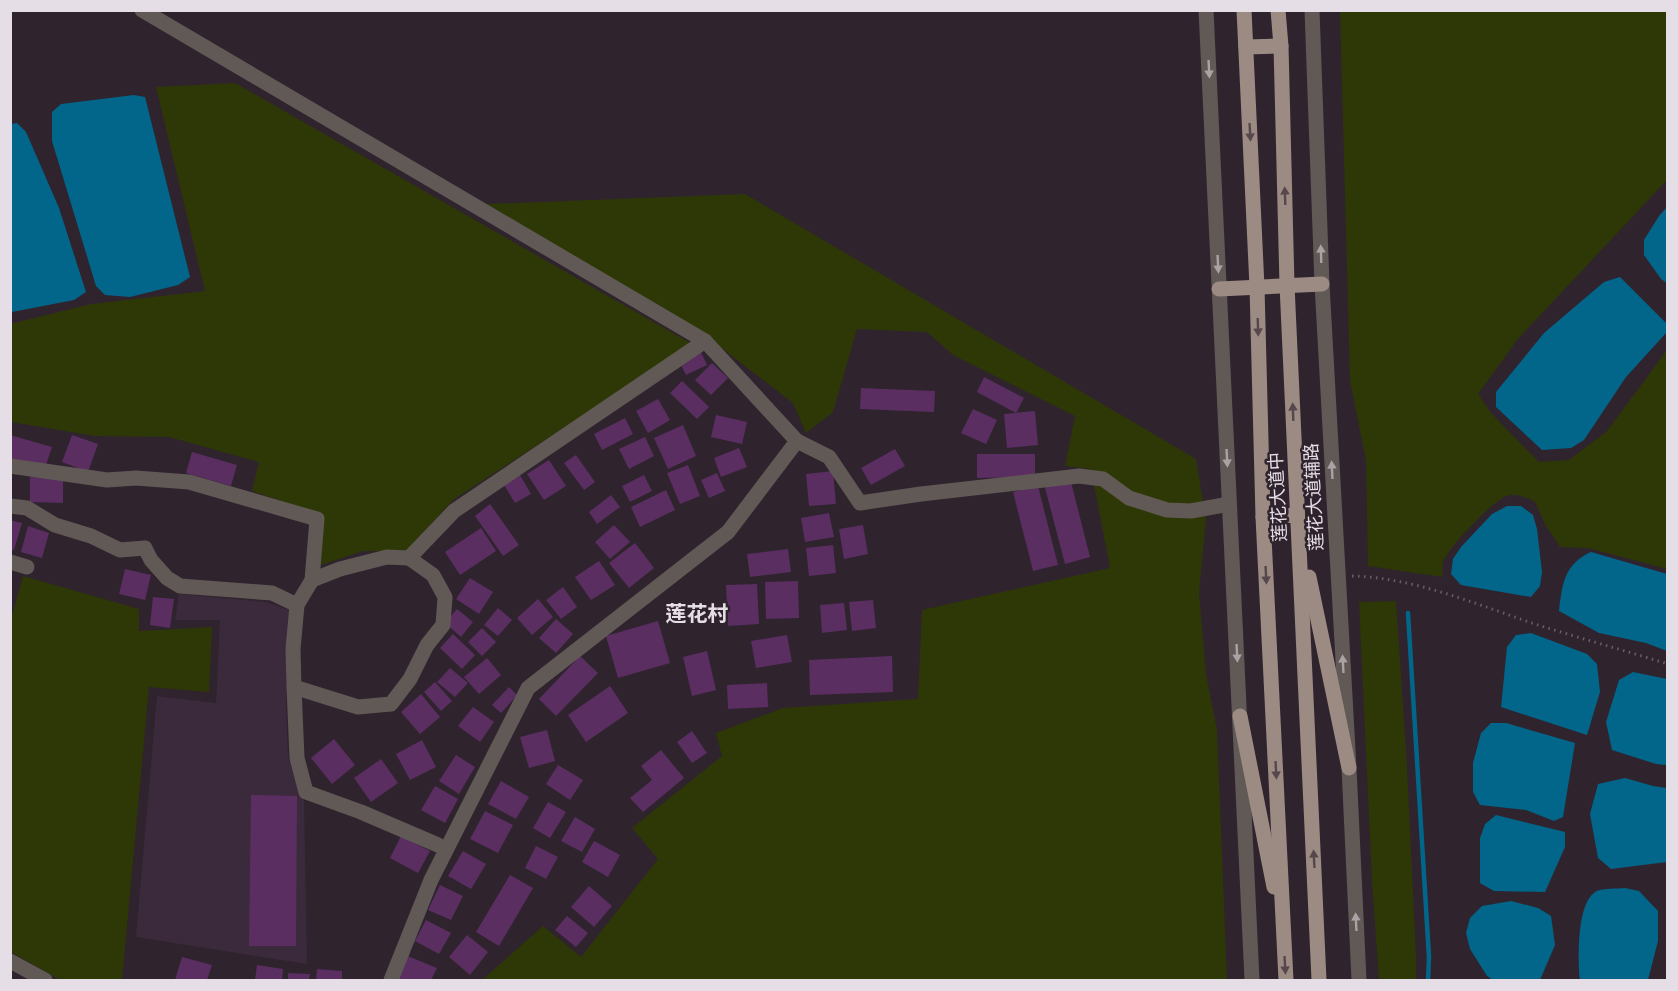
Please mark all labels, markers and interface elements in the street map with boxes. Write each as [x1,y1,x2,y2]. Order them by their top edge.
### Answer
one-way arrow [1204,59,1213,78]
one-way arrow [1245,122,1254,141]
one-way arrow [1280,187,1290,206]
one-way arrow [1316,245,1325,264]
one-way arrow [1213,254,1222,273]
one-way arrow [1253,317,1262,336]
one-way arrow [1288,403,1298,422]
street label: 莲花大道辅路 [1300,442,1328,552]
one-way arrow [1223,449,1232,468]
street label: 莲花大道中 [1265,451,1291,543]
one-way arrow [1328,460,1337,479]
one-way arrow [1262,566,1271,585]
district label: 莲花村 [666,602,729,627]
one-way arrow [1232,644,1241,663]
one-way arrow [1339,655,1348,674]
one-way arrow [1271,761,1280,780]
one-way arrow [1309,850,1318,869]
one-way arrow [1352,913,1361,932]
one-way arrow [1281,955,1290,974]

